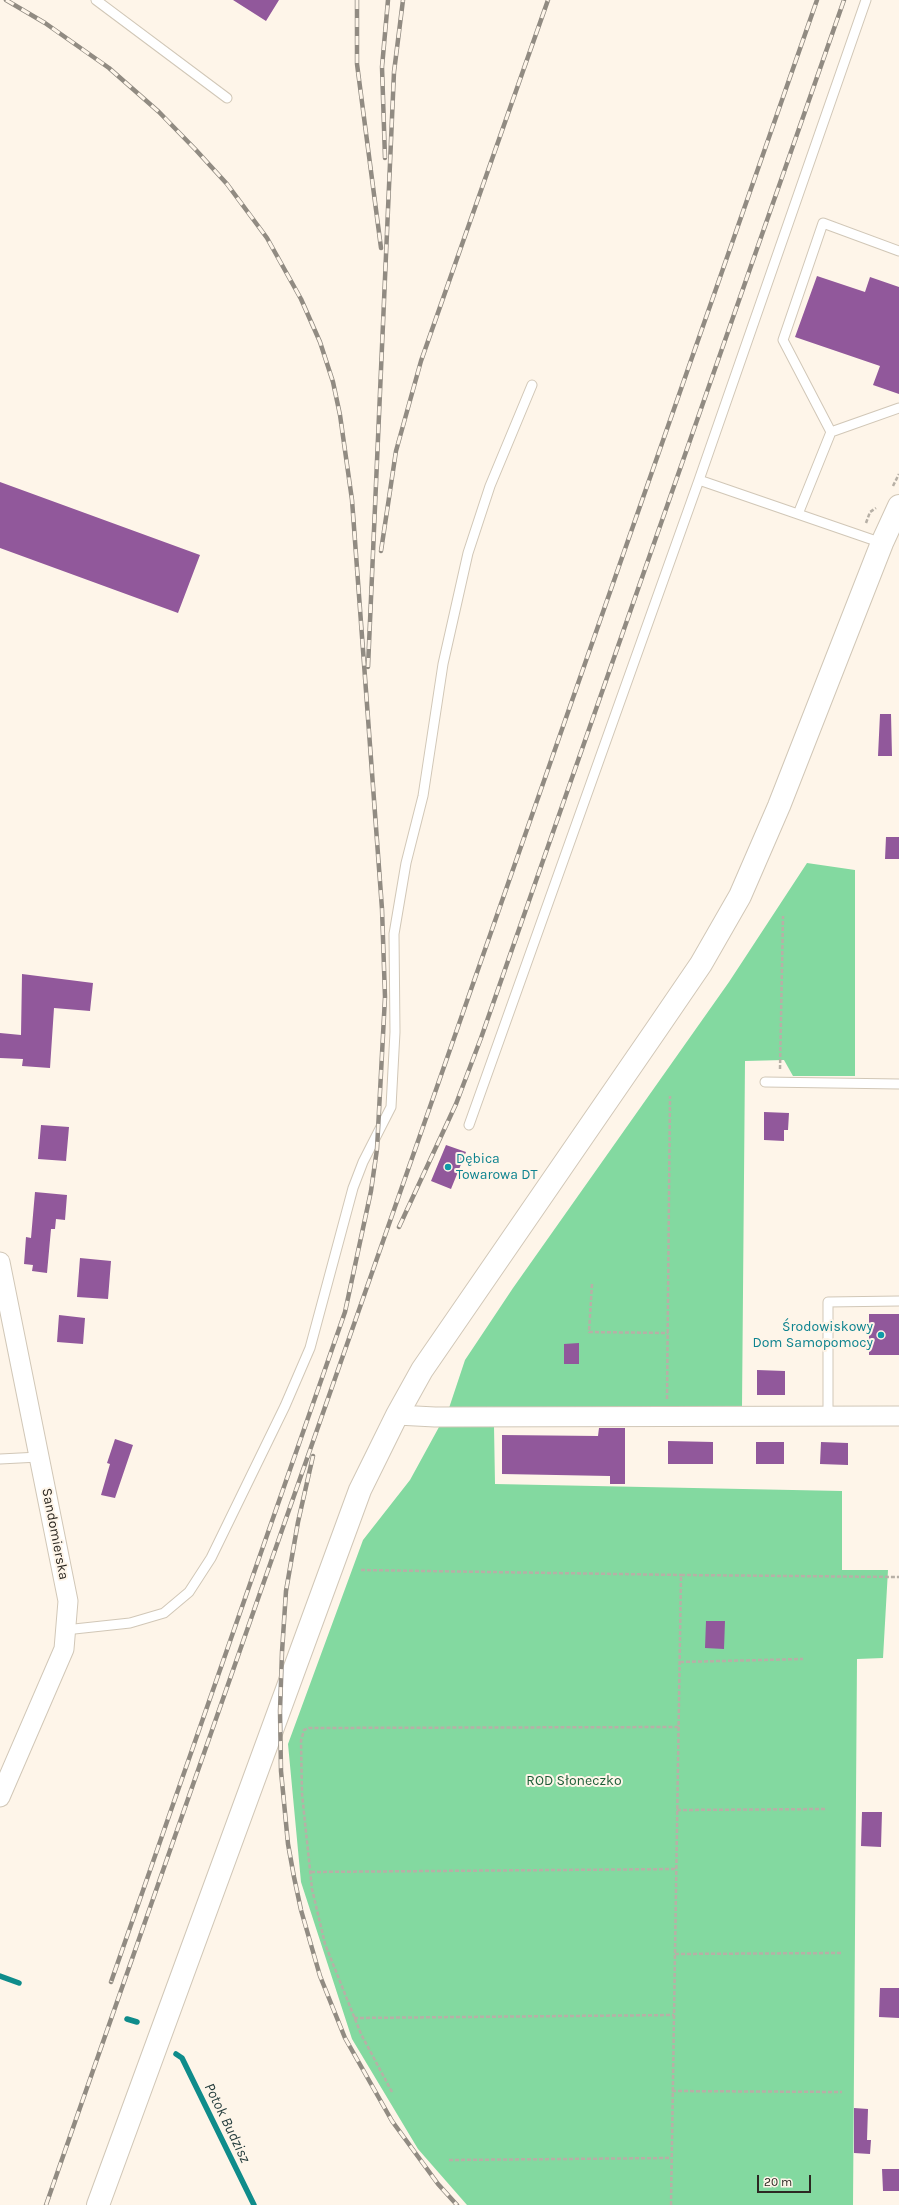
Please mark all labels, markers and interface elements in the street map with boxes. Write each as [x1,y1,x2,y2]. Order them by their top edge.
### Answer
place label: Dębica Towarowa DT [456,1151,538,1184]
marker: Dębica Towarowa DT [443,1162,453,1172]
place label: Środowiskowy Dom Samopomocy [752,1319,873,1352]
marker: Środowiskowy Dom Samopomocy [876,1330,886,1340]
street label: Sandomierska [38,1487,72,1581]
park label: ROD Słoneczko [526,1773,622,1789]
water label: Potok Budzisz [200,2080,254,2166]
scale bar [759,2167,813,2193]
text: 20 m [764,2175,792,2189]

